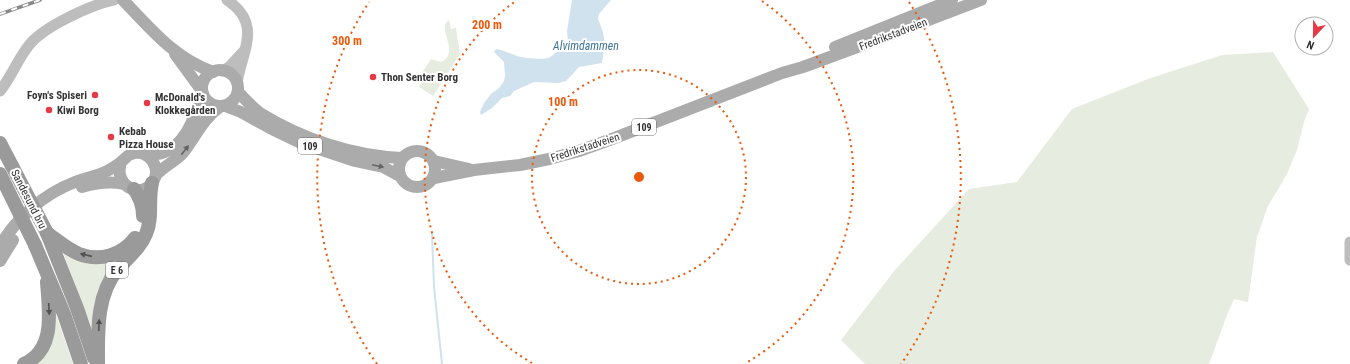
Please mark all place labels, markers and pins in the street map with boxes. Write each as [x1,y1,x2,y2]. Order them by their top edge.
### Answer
place label: Thon Senter Borg [381,71,458,84]
marker: Thon Senter Borg [368,72,378,82]
place label: Foyn's Spiseri [27,89,87,102]
marker: Foyn's Spiseri [90,90,100,100]
place label: McDonald's Klokkegården [155,91,215,117]
marker: McDonald's Klokkegården [142,98,152,108]
place label: Kiwi Borg [57,104,99,117]
marker: Kiwi Borg [44,105,54,115]
place label: Kebab Pizza House [119,125,174,151]
marker: Kebab Pizza House [106,132,116,142]
centre of rings [632,170,646,184]

